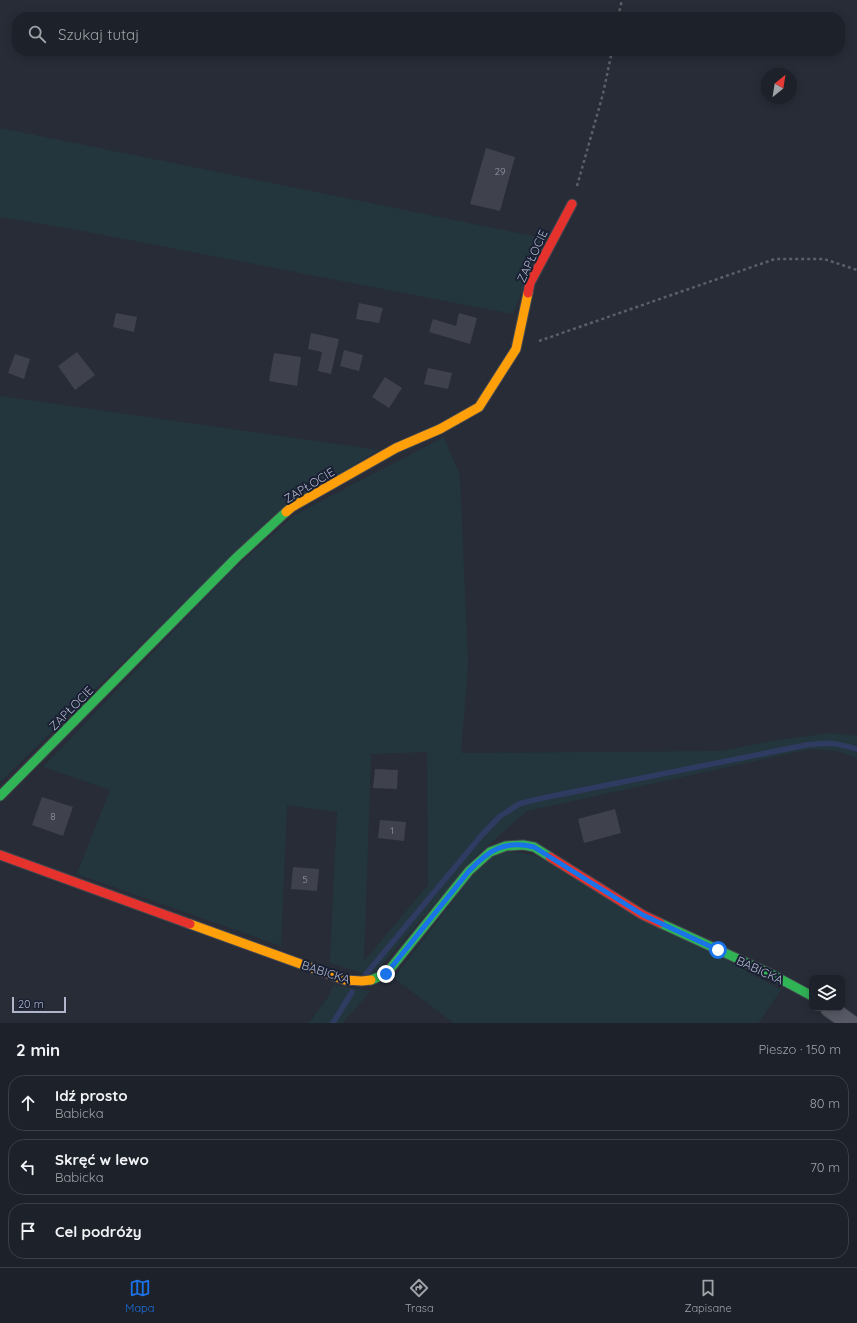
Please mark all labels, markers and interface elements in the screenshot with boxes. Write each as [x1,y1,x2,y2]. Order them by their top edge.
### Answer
search box [12,12,845,56]
icon: search [26,23,48,45]
text: Szukaj tutaj [58,25,139,44]
north arrow [761,68,797,104]
house number: 29 [494,165,506,178]
street label: ZAPŁOCIE [513,227,551,285]
street label: ZAPŁOCIE [281,464,337,506]
street label: ZAPŁOCIE [46,683,96,733]
house number: 8 [50,810,56,823]
house number: 1 [390,824,394,837]
house number: 5 [302,873,308,886]
route start [709,941,727,959]
street label: BABICKA [734,953,786,987]
street label: BABICKA [300,957,352,987]
route end [377,965,395,983]
map controls [809,975,845,1011]
button: layers [809,975,845,1011]
scale bar [12,995,66,1014]
text: 20 m [18,997,44,1011]
text: 2 min [16,1039,60,1060]
text: Pieszo · 150 m [758,1041,841,1057]
text: Idź prosto [55,1086,128,1105]
icon: ahead [17,1092,39,1114]
text: 80 m [810,1095,840,1111]
text: Babicka [55,1105,104,1121]
text: Skręć w lewo [55,1150,149,1169]
icon: left [17,1156,39,1178]
text: 70 m [810,1159,840,1175]
text: Babicka [55,1169,104,1185]
icon: arrive [17,1220,39,1242]
text: Cel podróży [55,1222,142,1241]
tab: Mapa [125,1277,154,1315]
tab: Trasa [405,1277,434,1315]
tab: Zapisane [684,1277,732,1315]

